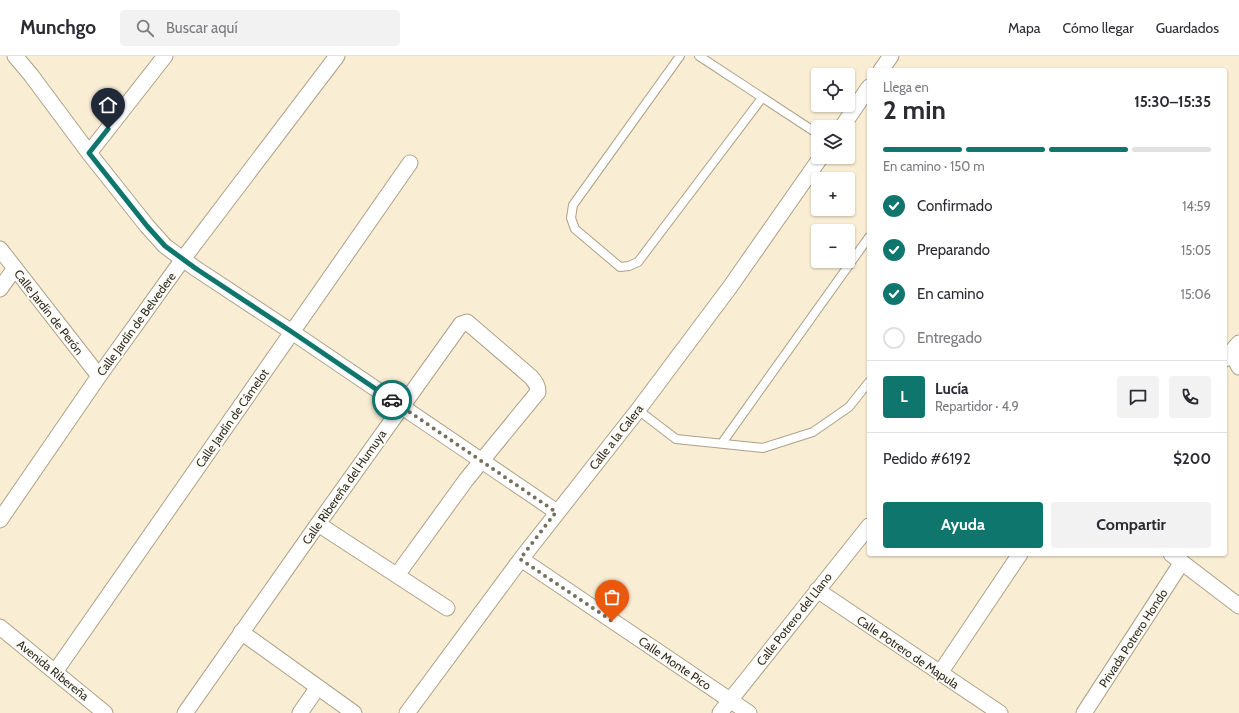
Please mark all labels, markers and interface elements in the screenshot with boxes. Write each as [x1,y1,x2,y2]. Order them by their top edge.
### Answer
search box [120,10,400,46]
text: Munchgo [20,16,96,39]
icon: search [134,17,156,39]
text: Buscar aquí [166,19,238,37]
text: Mapa [1008,19,1041,37]
text: Cómo llegar [1063,19,1134,37]
text: Guardados [1156,19,1219,37]
map controls [811,68,855,268]
button: locate [811,68,855,112]
text: Llega en [883,79,929,95]
pin [91,88,125,129]
text: 15:30–15:35 [1134,93,1211,111]
icon: home [97,94,119,116]
text: 2 min [883,94,946,126]
button: layers [811,120,855,164]
text: En camino · 150 m [883,158,985,174]
button: + [811,172,855,216]
icon: check [883,195,905,217]
text: Confirmado [917,197,992,215]
text: 14:59 [1182,198,1211,214]
button: − [811,224,855,268]
icon: check [883,239,905,261]
text: Preparando [917,241,990,259]
text: 15:05 [1181,242,1211,258]
street label: Calle Jardín de Perón [11,266,87,358]
street label: Calle Jardín de Belvedere [93,269,179,379]
icon: check [883,283,905,305]
text: En camino [917,285,984,303]
text: 15:06 [1181,286,1211,302]
text: Entregado [917,329,982,347]
street label: Calle Jardín de Cámelot [192,366,272,470]
button: chat [1117,376,1159,418]
button: phone [1169,376,1211,418]
courier [372,380,412,420]
text: Lucía [935,380,969,398]
text: L [900,388,908,406]
icon: car [381,389,403,411]
text: Repartidor · 4.9 [935,398,1019,414]
street label: Calle a la Calera [586,401,646,473]
street label: Calle Ribereña del Humuya [299,427,389,547]
text: Pedido #6192 [883,450,971,468]
text: $200 [1173,450,1211,468]
button: Ayuda [883,502,1043,548]
button: Compartir [1051,502,1211,548]
street label: Calle Potrero del Llano [753,569,835,668]
pin [595,580,629,621]
street label: Privada Potrero Hondo [1095,585,1171,690]
icon: bag [601,586,623,608]
street label: Calle Potrero de Mapula [854,612,962,692]
street label: Calle Monte Pico [636,633,715,693]
street label: Avenida Ribereña [14,636,92,704]

